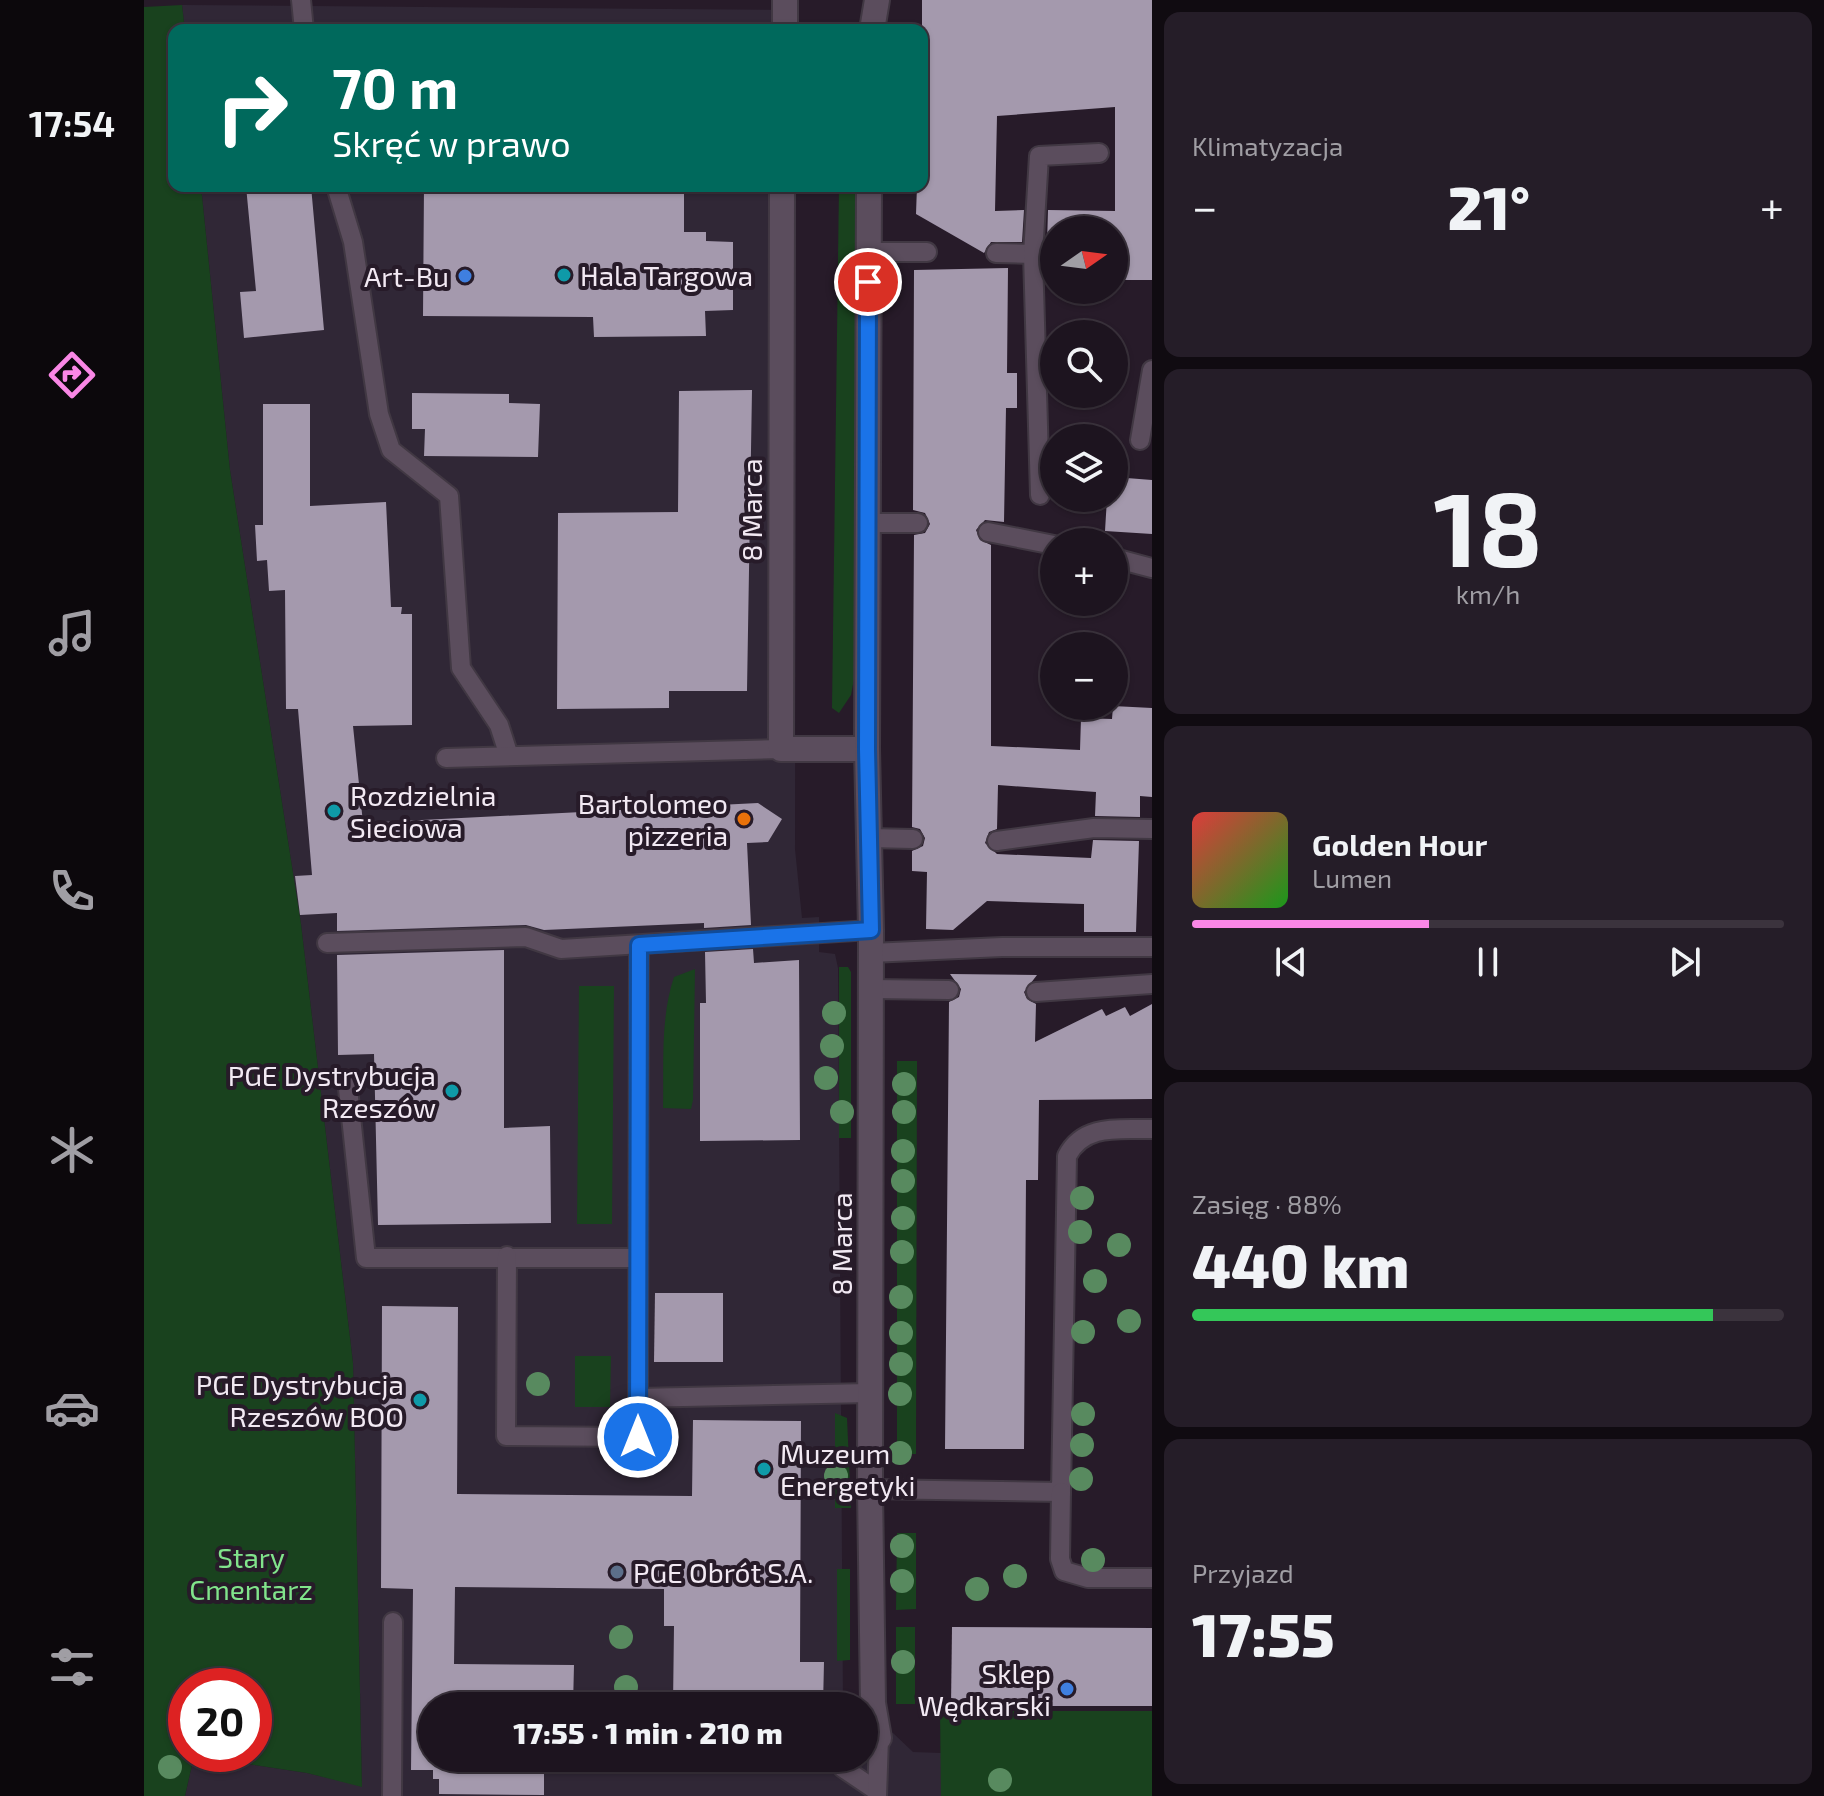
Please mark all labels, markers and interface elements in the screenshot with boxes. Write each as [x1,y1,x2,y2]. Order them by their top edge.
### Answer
text: 70 m [332,53,458,120]
icon: right [200,56,304,160]
text: 17:54 [29,101,115,144]
text: Skręć w prawo [332,121,571,164]
text: Klimatyzacja [1192,130,1343,161]
text: 21° [1447,170,1530,242]
text: − [1192,179,1218,232]
text: + [1760,179,1784,232]
north arrow [1040,216,1128,304]
map controls [1040,216,1128,720]
pin [834,248,902,316]
place label: Hala Targowa [580,258,753,292]
place label: Art-Bu [364,259,449,293]
icon: arrive [846,260,890,304]
marker: Hala Targowa [555,266,573,284]
marker: Art-Bu [456,267,474,285]
button: search [1040,320,1128,408]
icon: directions [44,347,100,403]
button: layers [1040,424,1128,512]
street label: 8 Marca [734,458,768,562]
text: 18 [1433,463,1543,588]
button: + [1040,528,1128,616]
text: km/h [1456,578,1520,609]
icon: music [44,605,100,661]
button: − [1040,632,1128,720]
place label: Rozdzielnia Sieciowa [350,778,497,844]
place label: Bartolomeo pizzeria [578,786,728,852]
marker: Rozdzielnia Sieciowa [325,802,343,820]
marker: Bartolomeo pizzeria [735,810,753,828]
text: Golden Hour [1312,826,1487,862]
text: Lumen [1312,862,1392,893]
icon: phone [44,863,100,919]
icon: previous [1269,940,1313,984]
icon: pause [1466,940,1510,984]
icon: next [1663,940,1707,984]
place label: PGE Dystrybucja Rzeszów [228,1058,436,1124]
marker: PGE Dystrybucja Rzeszów [443,1082,461,1100]
icon: climate [44,1122,100,1178]
text: Zasięg · 88% [1192,1188,1342,1219]
street label: 8 Marca [824,1192,858,1296]
text: 440 km [1192,1228,1410,1300]
place label: PGE Dystrybucja Rzeszów BOO [196,1367,404,1433]
icon: car [44,1380,100,1436]
marker: PGE Dystrybucja Rzeszów BOO [411,1391,429,1409]
position arrow [596,1395,680,1479]
place label: Muzeum Energetyki [780,1436,915,1502]
marker: Muzeum Energetyki [755,1460,773,1478]
park label: Stary Cmentarz [189,1540,313,1606]
place label: PGE Obrót S.A. [633,1555,813,1589]
text: Przyjazd [1192,1557,1294,1588]
marker: PGE Obrót S.A. [608,1563,626,1581]
text: 17:55 [1192,1597,1335,1669]
icon: filters [44,1639,100,1695]
place label: Sklep Wędkarski [918,1656,1051,1722]
speed limit sign: 20 [168,1668,272,1772]
marker: Sklep Wędkarski [1058,1680,1076,1698]
text: 17:55 · 1 min · 210 m [513,1714,783,1750]

